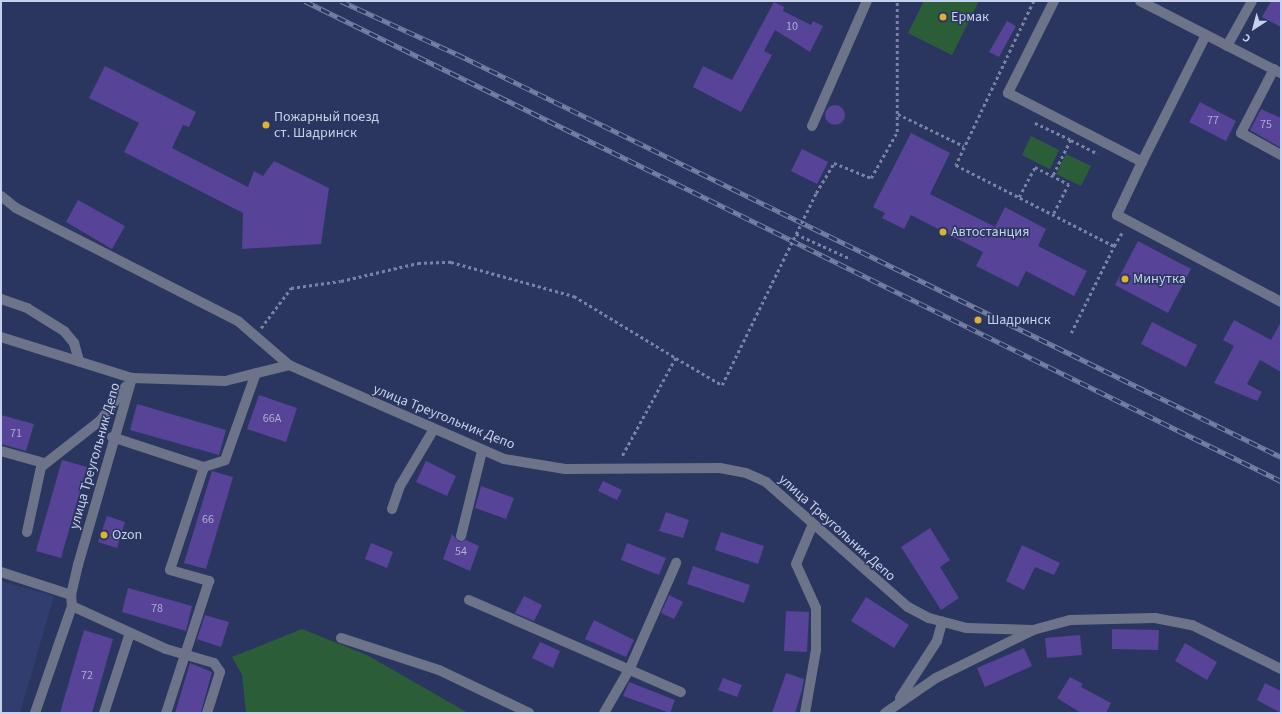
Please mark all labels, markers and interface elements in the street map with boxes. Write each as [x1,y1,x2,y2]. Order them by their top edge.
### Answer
north arrow [1234,8,1274,48]
place label: Ермак [951,9,989,25]
marker: Ермак [938,12,948,22]
house number: 10 [786,20,798,34]
text: С [1240,30,1254,46]
place label: Пожарный поезд ст. Шадринск [274,109,379,142]
house number: 77 [1207,114,1219,128]
house number: 75 [1260,118,1272,132]
marker: Пожарный поезд ст. Шадринск [261,120,271,130]
place label: Автостанция [951,224,1029,240]
marker: Автостанция [938,227,948,237]
place label: Минутка [1133,271,1186,287]
marker: Минутка [1120,274,1130,284]
place label: Шадринск [987,312,1051,328]
marker: Шадринск [972,314,984,326]
street label: улица Треугольник Депо [66,381,124,531]
street label: улица Треугольник Депо [371,381,517,453]
house number: 66А [263,412,281,426]
house number: 71 [10,427,22,441]
street label: улица Треугольник Депо [775,471,899,585]
house number: 66 [202,513,214,527]
place label: Ozon [112,527,142,543]
marker: Ozon [99,530,109,540]
house number: 54 [455,545,467,559]
house number: 78 [151,602,163,616]
house number: 72 [81,669,93,683]

